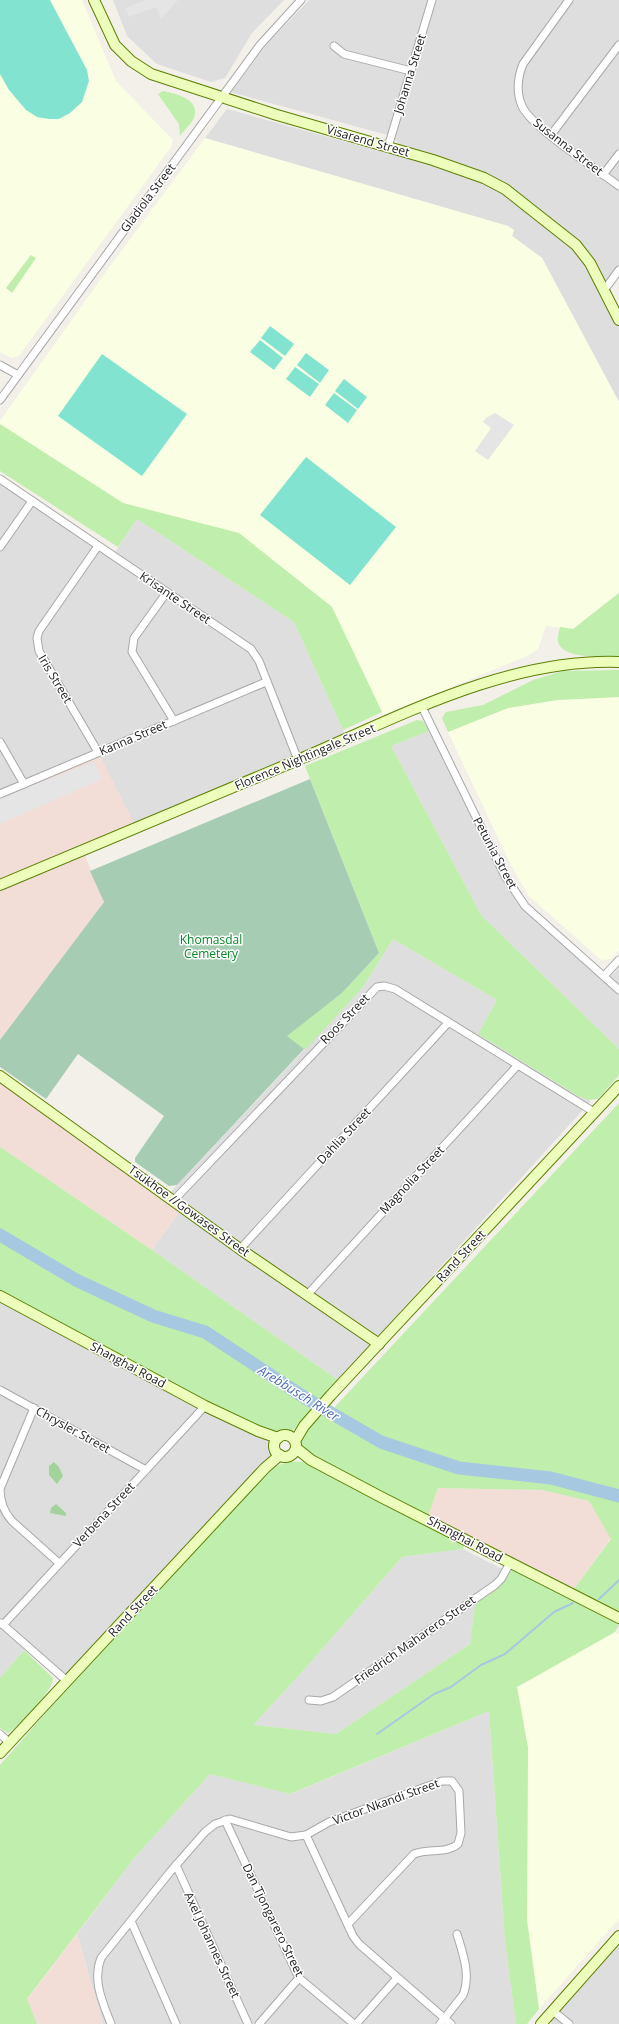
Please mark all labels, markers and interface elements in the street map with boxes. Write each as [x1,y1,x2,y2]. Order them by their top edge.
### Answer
street label: Johanna Street [389,32,430,117]
street label: Susanna Street [530,114,607,179]
street label: Visarend Street [325,121,412,160]
street label: Gladiola Street [116,160,179,236]
street label: Krisante Street [136,567,214,628]
street label: Iris Street [34,651,77,706]
street label: Kanna Street [96,716,169,759]
street label: Florence Nightingale Street [232,719,378,794]
street label: Petunia Street [469,814,522,892]
park label: Khomasdal Cemetery [180,931,242,962]
street label: Roos Street [316,990,373,1048]
street label: Dahlia Street [313,1103,374,1168]
street label: Magnolia Street [375,1142,448,1218]
street label: Tsukhoe //Gowases Street [125,1161,253,1260]
street label: Rand Street [432,1226,489,1285]
street label: Shanghai Road [87,1338,169,1392]
water label: Arebbusch River [254,1360,344,1425]
street label: Chrysler Street [33,1402,114,1457]
street label: Verbena Street [69,1478,138,1551]
street label: Shanghai Road [424,1512,506,1566]
street label: Rand Street [104,1581,161,1640]
street label: Friedrich Maharero Street [351,1591,479,1688]
street label: Victor Nkandi Street [330,1774,441,1829]
street label: Dan Tjongarero Street [239,1860,308,1979]
street label: Axel Johannes Street [180,1889,244,2001]

